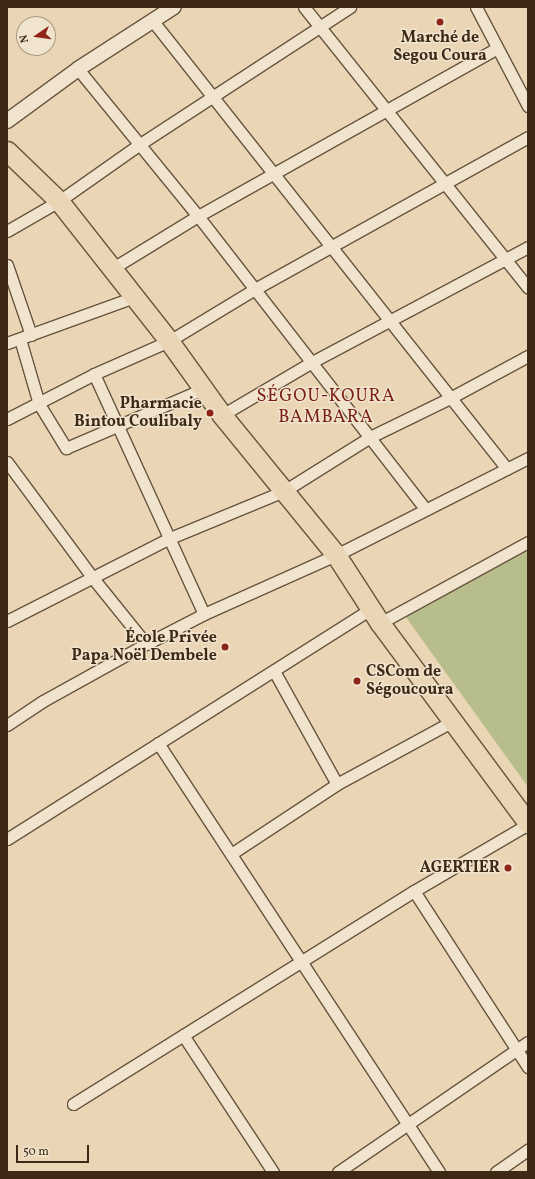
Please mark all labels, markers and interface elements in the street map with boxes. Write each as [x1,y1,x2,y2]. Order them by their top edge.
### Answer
north arrow [16,16,56,56]
marker: Marché de Segou Coura [435,17,445,27]
place label: Marché de Segou Coura [393,28,487,66]
text: N [17,33,33,44]
district label: SÉGOU-KOURA BAMBARA [256,387,396,430]
place label: Pharmacie Bintou Coulibaly [74,394,202,432]
marker: Pharmacie Bintou Coulibaly [205,408,215,418]
place label: École Privée Papa Noël Dembele [72,628,217,666]
marker: École Privée Papa Noël Dembele [220,642,230,652]
place label: CSCom de Ségoucoura [366,662,454,700]
marker: CSCom de Ségoucoura [351,675,363,687]
place label: AGERTIER [420,858,500,878]
marker: AGERTIER [503,863,513,873]
scale bar [18,1137,91,1163]
text: 50 m [23,1144,49,1160]

